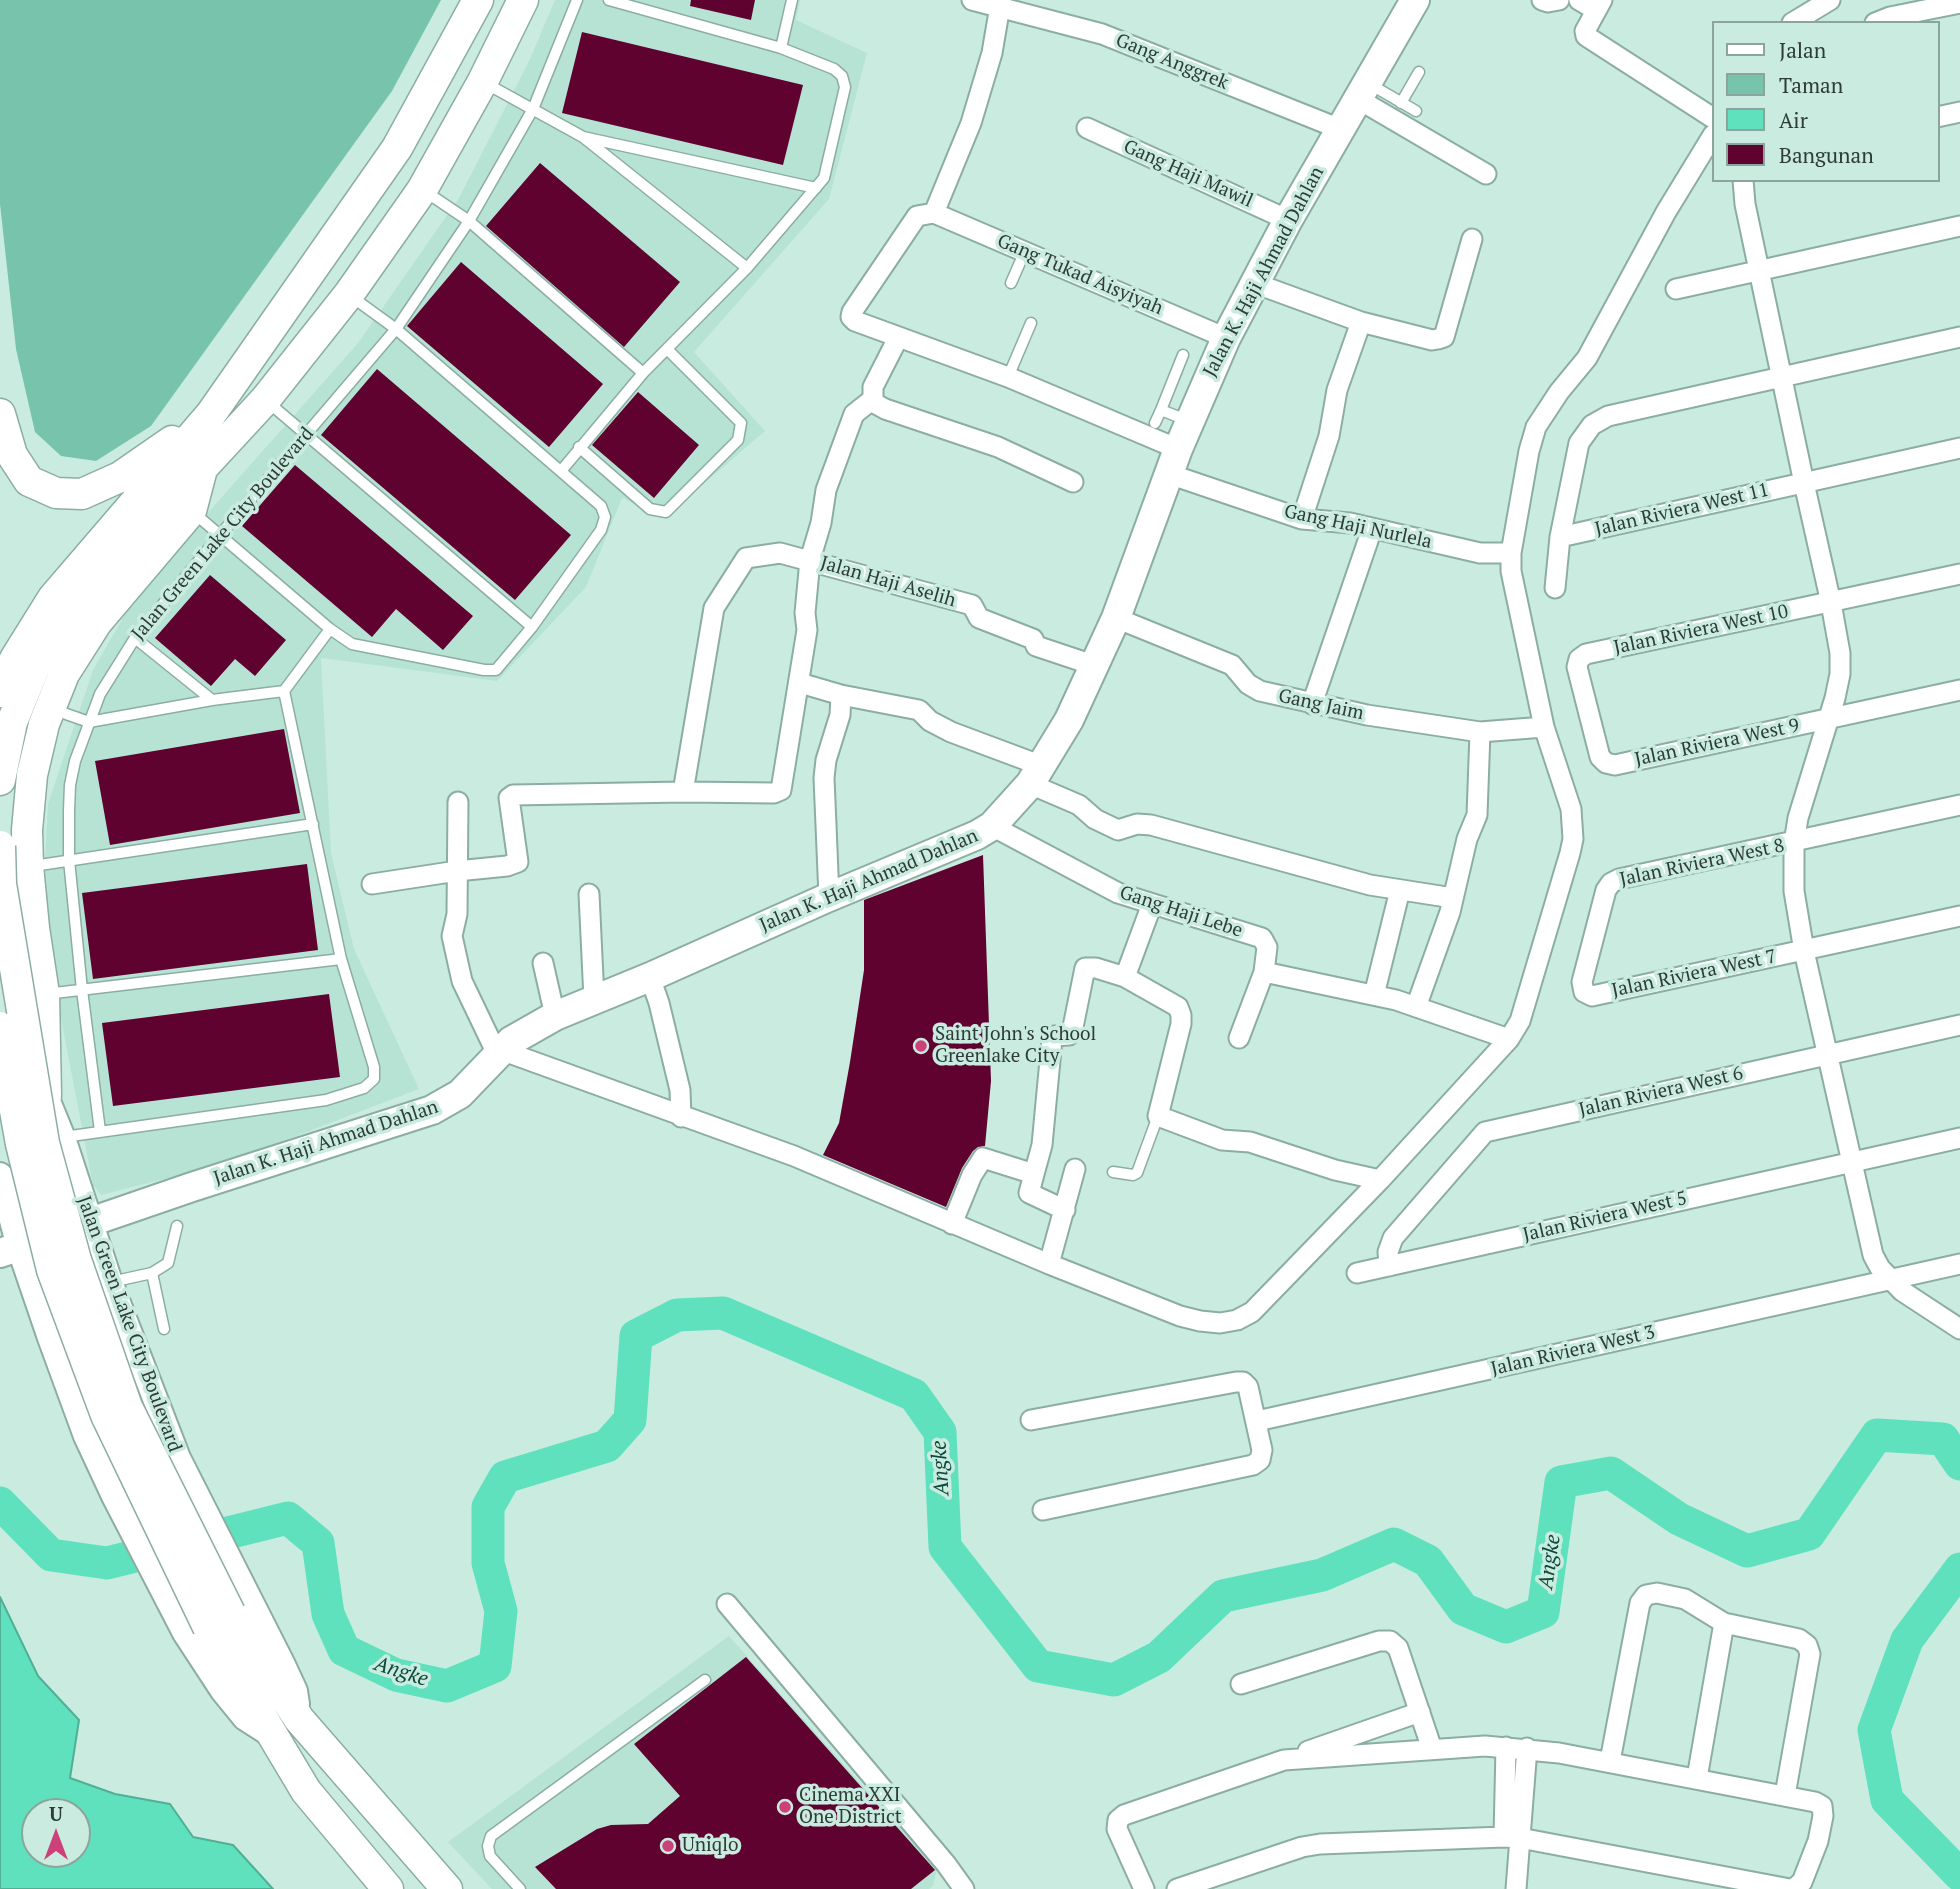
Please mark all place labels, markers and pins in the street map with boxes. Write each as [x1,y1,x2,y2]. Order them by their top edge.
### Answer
place label: Saint John's School Greenlake City [935,1024,1096,1068]
marker: Saint John's School Greenlake City [913,1038,929,1054]
place label: Cinema XXI One District [799,1785,902,1829]
marker: Cinema XXI One District [777,1799,793,1815]
place label: Uniqlo [682,1835,738,1857]
marker: Uniqlo [660,1838,676,1854]

